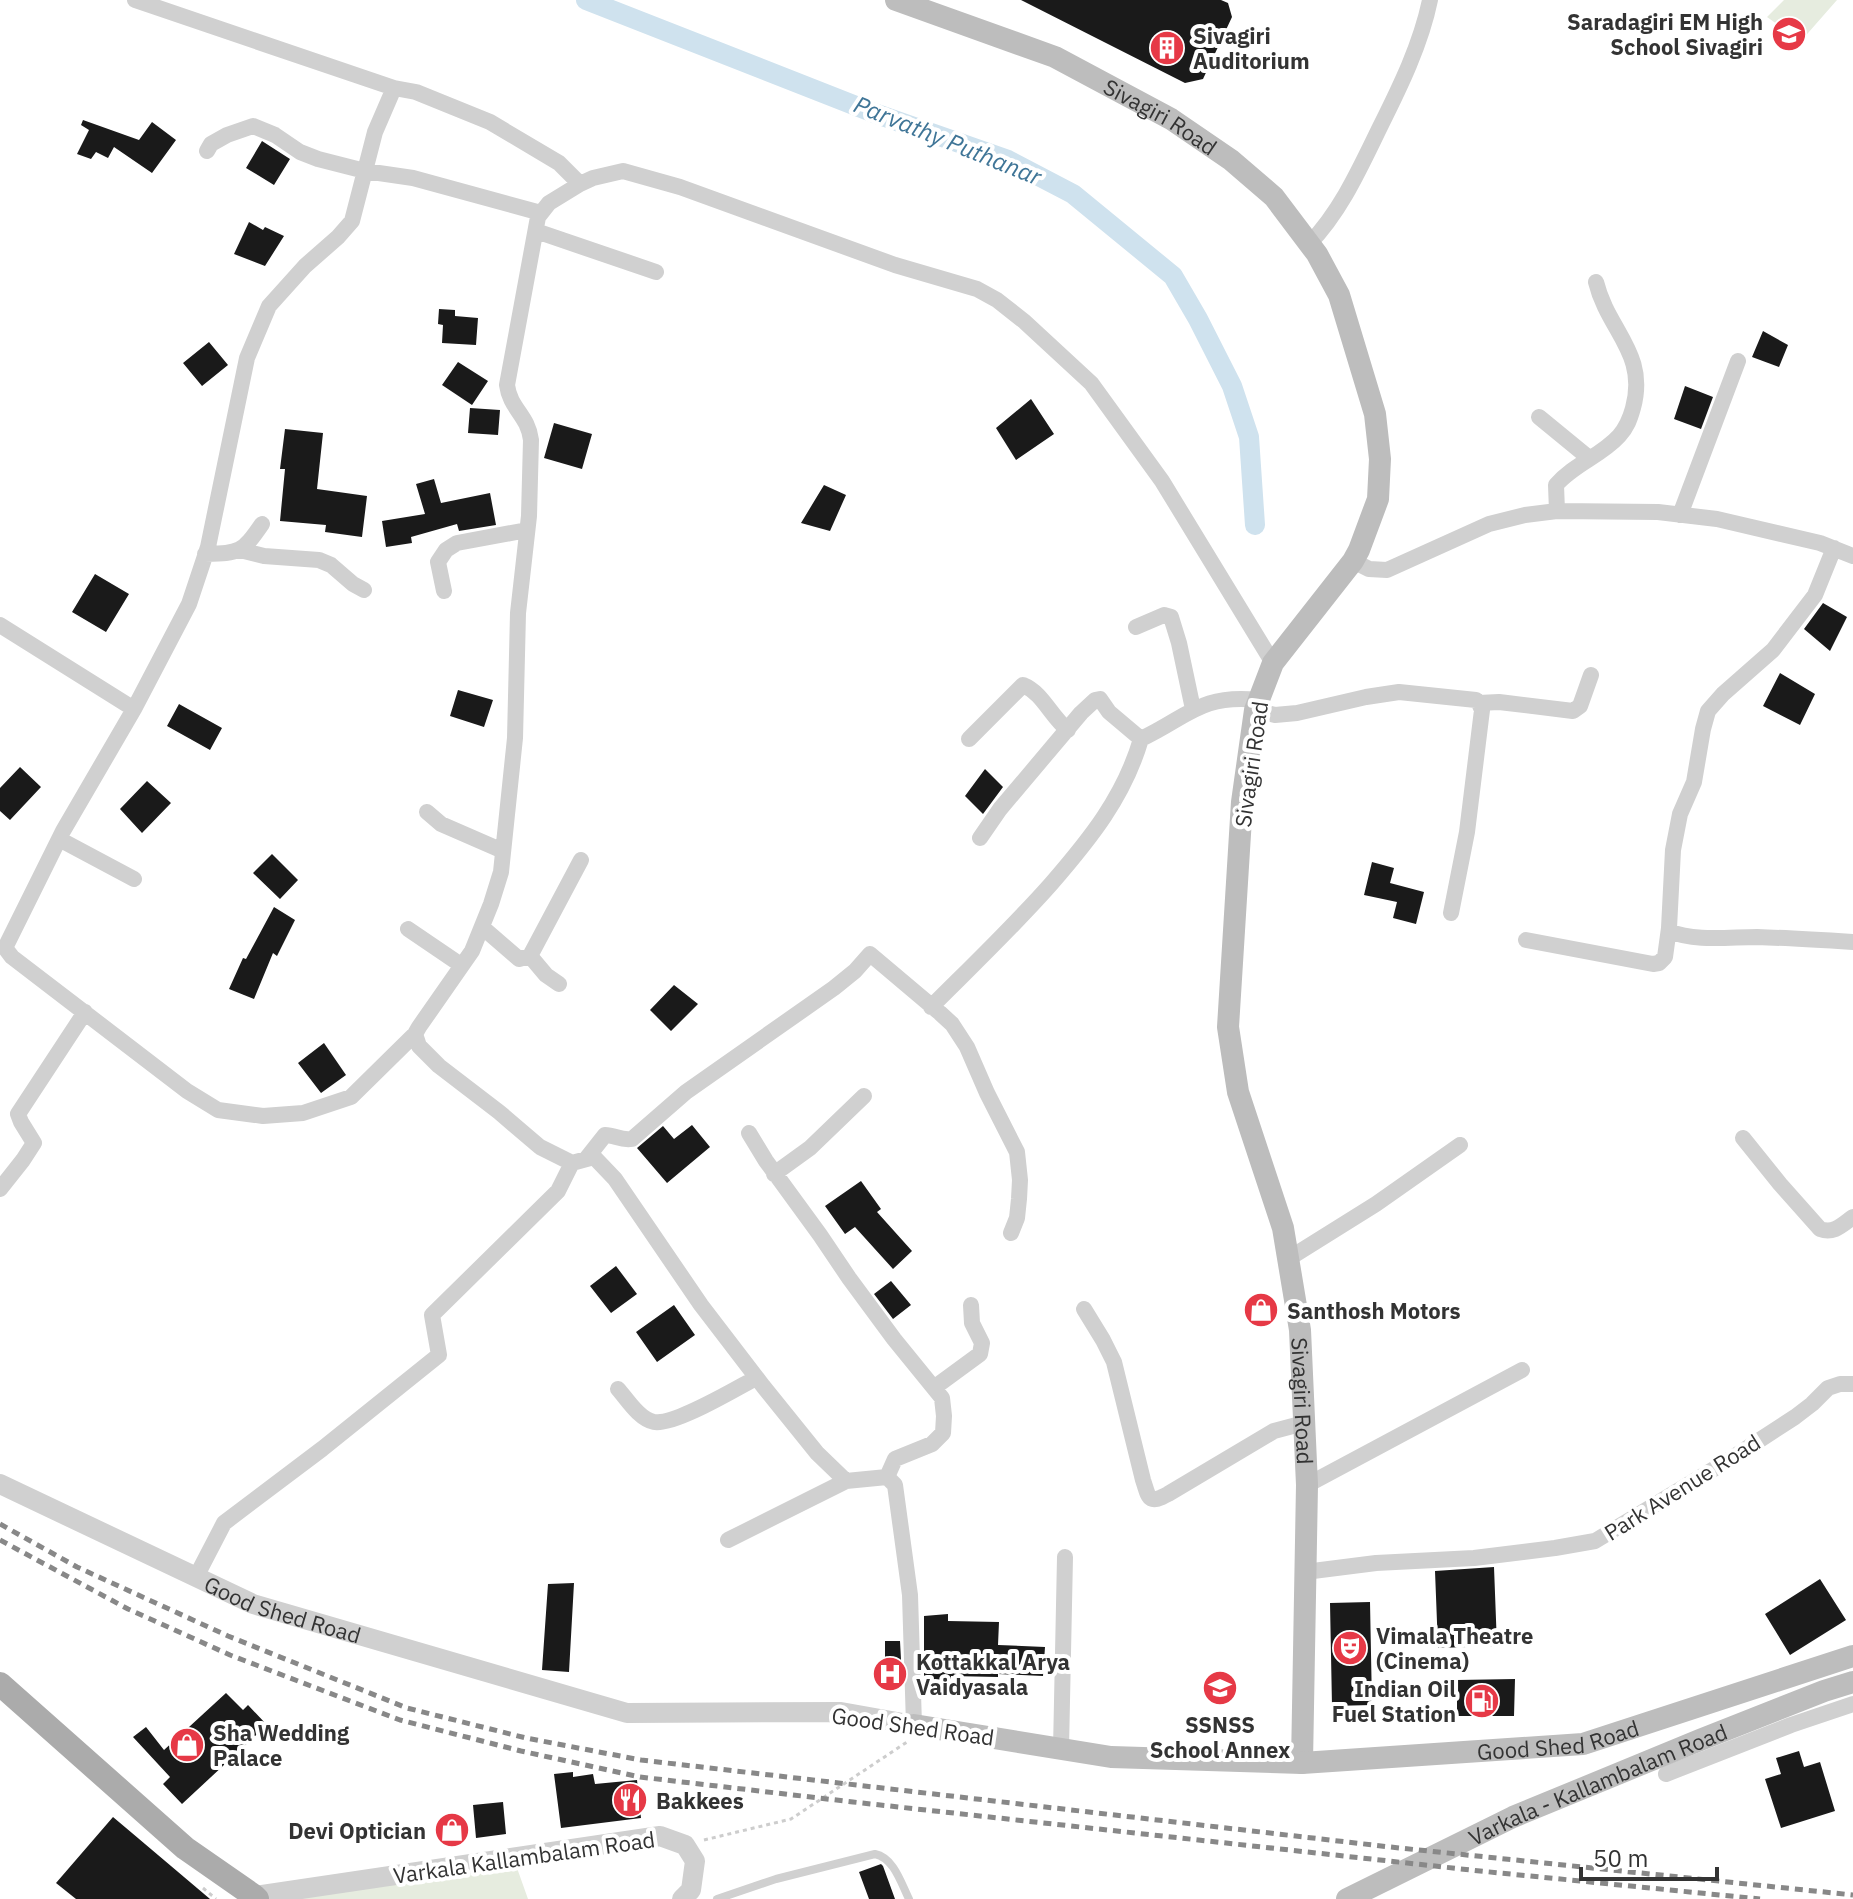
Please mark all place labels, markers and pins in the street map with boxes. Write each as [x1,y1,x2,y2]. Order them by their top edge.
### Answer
place label: Saradagiri EM High School Sivagiri [1567,7,1763,61]
school or university icon: Saradagiri EM High School Sivagiri [1770,15,1808,53]
place label: Sivagiri Auditorium [1193,21,1310,75]
building icon: Sivagiri Auditorium [1148,29,1186,67]
shop icon: Santhosh Motors [1242,1291,1280,1329]
place label: Santhosh Motors [1287,1296,1461,1325]
place label: Vimala Theatre (Cinema) [1376,1621,1533,1675]
theatre icon: Vimala Theatre (Cinema) [1331,1629,1369,1667]
place label: Kottakkal Arya Vaidyasala [916,1647,1070,1701]
hospital icon: Kottakkal Arya Vaidyasala [871,1655,909,1693]
school or university icon: SSNSS School Annex [1201,1669,1239,1707]
place label: Indian Oil Fuel Station [1332,1674,1456,1728]
fuel station icon: Indian Oil Fuel Station [1463,1682,1501,1720]
place label: SSNSS School Annex [1150,1710,1290,1764]
place label: Sha Wedding Palace [213,1718,350,1772]
shop icon: Sha Wedding Palace [168,1726,206,1764]
restaurant icon: Bakkees [611,1781,649,1819]
place label: Bakkees [656,1786,744,1815]
shop icon: Devi Optician [433,1811,471,1849]
place label: Devi Optician [288,1816,426,1845]

